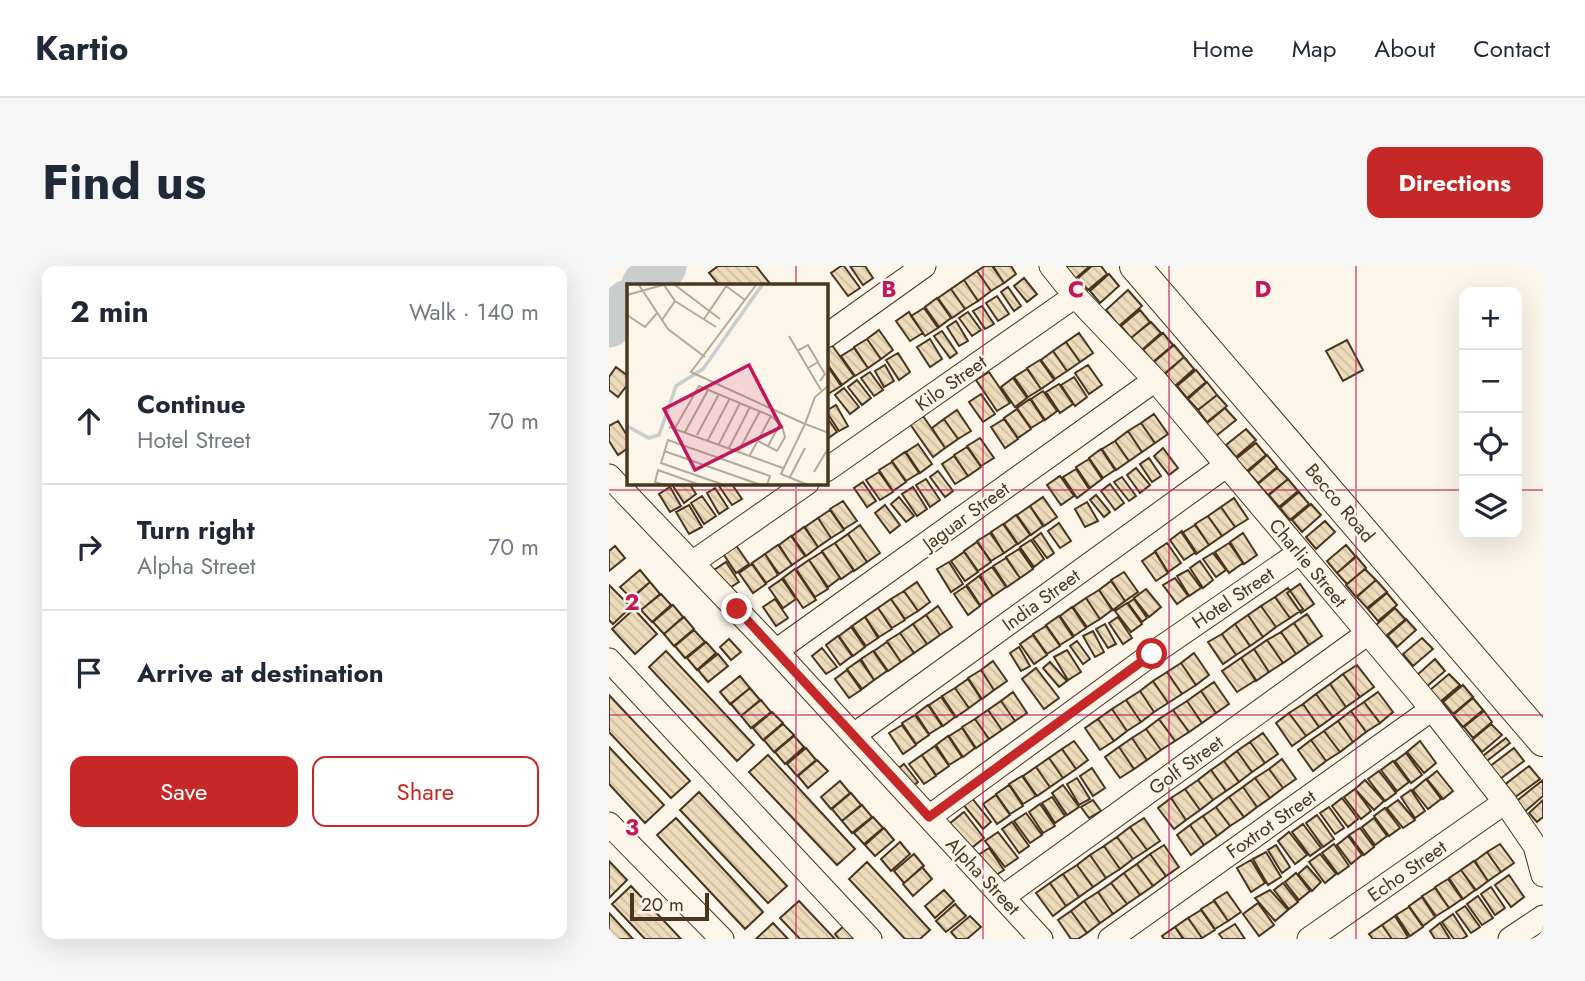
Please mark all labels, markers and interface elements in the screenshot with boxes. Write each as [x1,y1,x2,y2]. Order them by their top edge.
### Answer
text: Kartio [35,25,129,72]
text: Home [1192,31,1254,66]
text: Map [1292,31,1336,66]
text: About [1374,31,1435,66]
text: Contact [1473,31,1550,66]
text: Find us [42,147,206,217]
button: Directions [1367,147,1543,218]
text: B [881,272,897,306]
text: C [1068,272,1084,306]
text: D [1255,272,1272,306]
inset map [627,284,828,485]
map controls [1459,287,1522,539]
button: + [1459,287,1522,350]
text: 2 min [70,290,149,333]
text: Walk · 140 m [409,295,539,329]
street label: Kilo Street [910,348,992,417]
button: − [1459,350,1522,413]
text: Continue [137,385,246,423]
icon: ahead [70,402,108,440]
text: 70 m [488,404,539,438]
button: locate [1459,413,1522,476]
text: Hotel Street [137,423,250,457]
street label: Becco Road [1299,458,1381,548]
street label: Jaguar Street [915,475,1015,558]
button: layers [1459,476,1522,539]
text: Turn right [137,511,255,549]
street label: Charlie Street [1263,513,1354,614]
icon: right [70,528,108,566]
text: 70 m [488,530,539,564]
text: Alpha Street [137,549,256,583]
street label: Hotel Street [1187,560,1280,635]
street label: India Street [996,562,1086,638]
text: 2 [624,585,640,619]
route end [721,593,752,624]
route start [1136,638,1167,669]
icon: arrive [70,654,108,692]
text: Arrive at destination [137,654,384,692]
street label: Golf Street [1143,729,1229,801]
button: Save [70,756,298,827]
button: Share [312,756,539,827]
street label: Foxtrot Street [1221,783,1322,865]
text: 3 [625,810,639,844]
street label: Alpha Street [940,831,1027,921]
street label: Echo Street [1362,834,1452,908]
scale bar [630,890,709,922]
text: 20 m [641,891,684,918]

